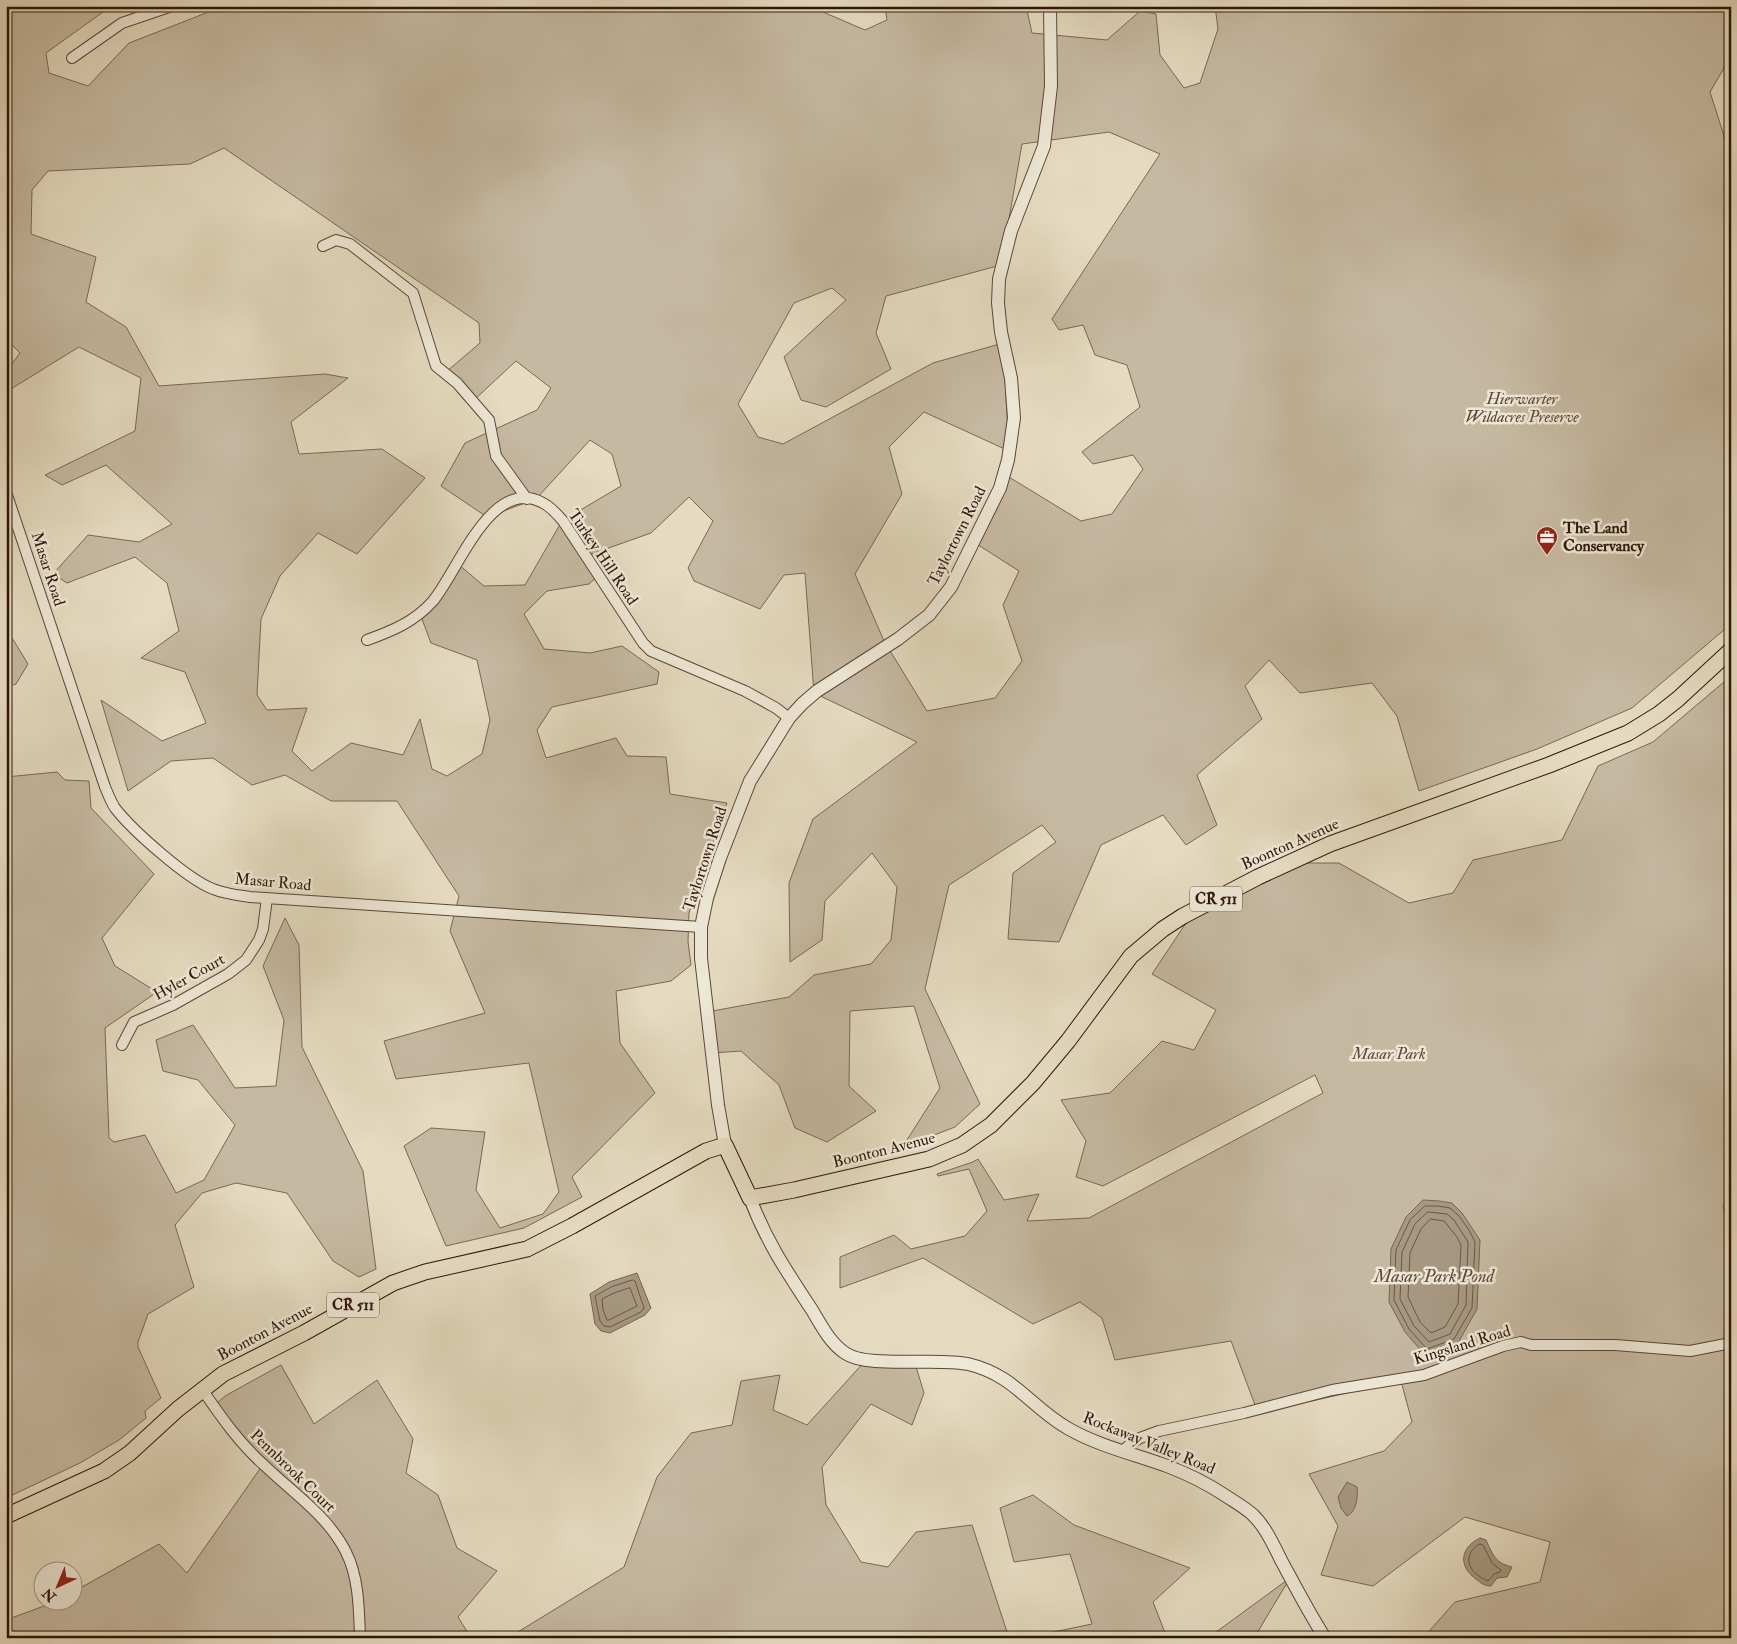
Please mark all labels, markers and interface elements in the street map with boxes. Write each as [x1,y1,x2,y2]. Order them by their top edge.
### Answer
park label: Hierwarter Wildacres Preserve [1465,389,1579,427]
street label: Taylortown Road [923,483,991,589]
street label: Turkey Hill Road [564,505,642,609]
place label: The Land Conservancy [1562,518,1645,557]
office icon: The Land Conservancy [1535,525,1559,556]
street label: Masar Road [27,529,69,609]
street label: Taylortown Road [679,804,731,914]
street label: Boonton Avenue [1238,813,1342,874]
street label: Masar Road [234,869,312,895]
road number: CR 511 [1190,886,1242,912]
street label: Hyler Court [150,949,228,1005]
park label: Masar Park [1351,1044,1426,1064]
street label: Boonton Avenue [831,1128,938,1172]
water label: Masar Park Pond [1373,1265,1495,1288]
road number: CR 511 [327,1292,379,1318]
street label: Boonton Avenue [214,1298,316,1365]
street label: Kingsland Road [1411,1321,1513,1369]
street label: Rockaway Valley Road [1080,1407,1218,1479]
street label: Pennbrook Court [246,1425,340,1517]
north arrow [32,1562,82,1612]
text: N [39,1584,60,1606]

